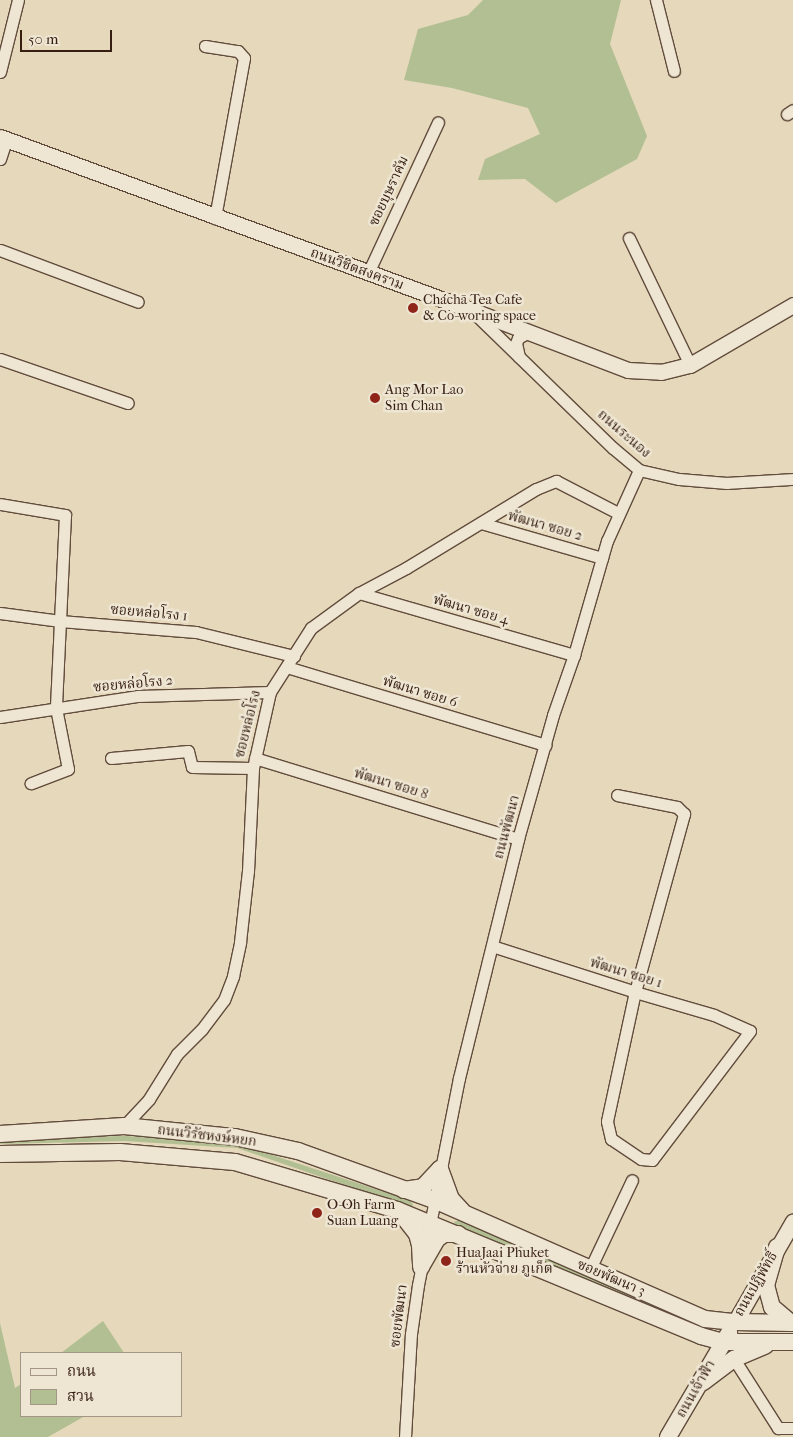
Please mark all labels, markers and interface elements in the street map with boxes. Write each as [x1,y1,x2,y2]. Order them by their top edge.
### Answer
scale bar [22,20,115,52]
text: 50 m [28,30,58,48]
street label: ซอยบุษราคัม [365,153,413,229]
street label: ถนนวิชิตสงคราม [308,244,406,294]
place label: Cháchā Tea Cafe & Co-woring space [423,292,536,324]
marker: Cháchā Tea Cafe & Co-woring space [407,302,419,314]
place label: Ang Mor Lao Sim Chan [385,382,463,414]
marker: Ang Mor Lao Sim Chan [369,392,381,404]
street label: ถนนระนอง [594,406,654,462]
street label: พัฒนา ซอย 2 [506,507,584,545]
street label: พัฒนา ซอย 4 [431,591,511,629]
street label: ซอยหล่อโรง 1 [110,601,188,625]
street label: ซอยหล่อโรง 2 [93,672,173,696]
street label: พัฒนา ซอย 6 [381,673,459,711]
street label: ซอยหล่อโรง [231,688,265,760]
street label: พัฒนา ซอย 8 [352,765,430,803]
street label: ถนนพัฒนา [490,793,524,861]
street label: พัฒนา ซอย 1 [588,954,664,992]
street label: ถนนวิรัชหงษ์หยก [156,1122,258,1150]
place label: O-Oh Farm Suan Luang [327,1197,398,1230]
marker: O-Oh Farm Suan Luang [311,1207,323,1219]
place label: HuaJaai Phuket ร้านหัวจ่าย ภูเก็ต [456,1245,553,1278]
street label: ถนนปฏิพัทธิ์ [731,1249,781,1319]
marker: HuaJaai Phuket ร้านหัวจ่าย ภูเก็ต [440,1255,452,1267]
street label: ซอยพัฒนา 3 [574,1256,648,1300]
street label: ซอยพัฒนา [387,1283,411,1349]
legend [20,1352,182,1417]
street label: ถนนเจ้าฟ้า [673,1357,719,1421]
text: ถนน [67,1362,96,1380]
text: สวน [67,1387,94,1405]

